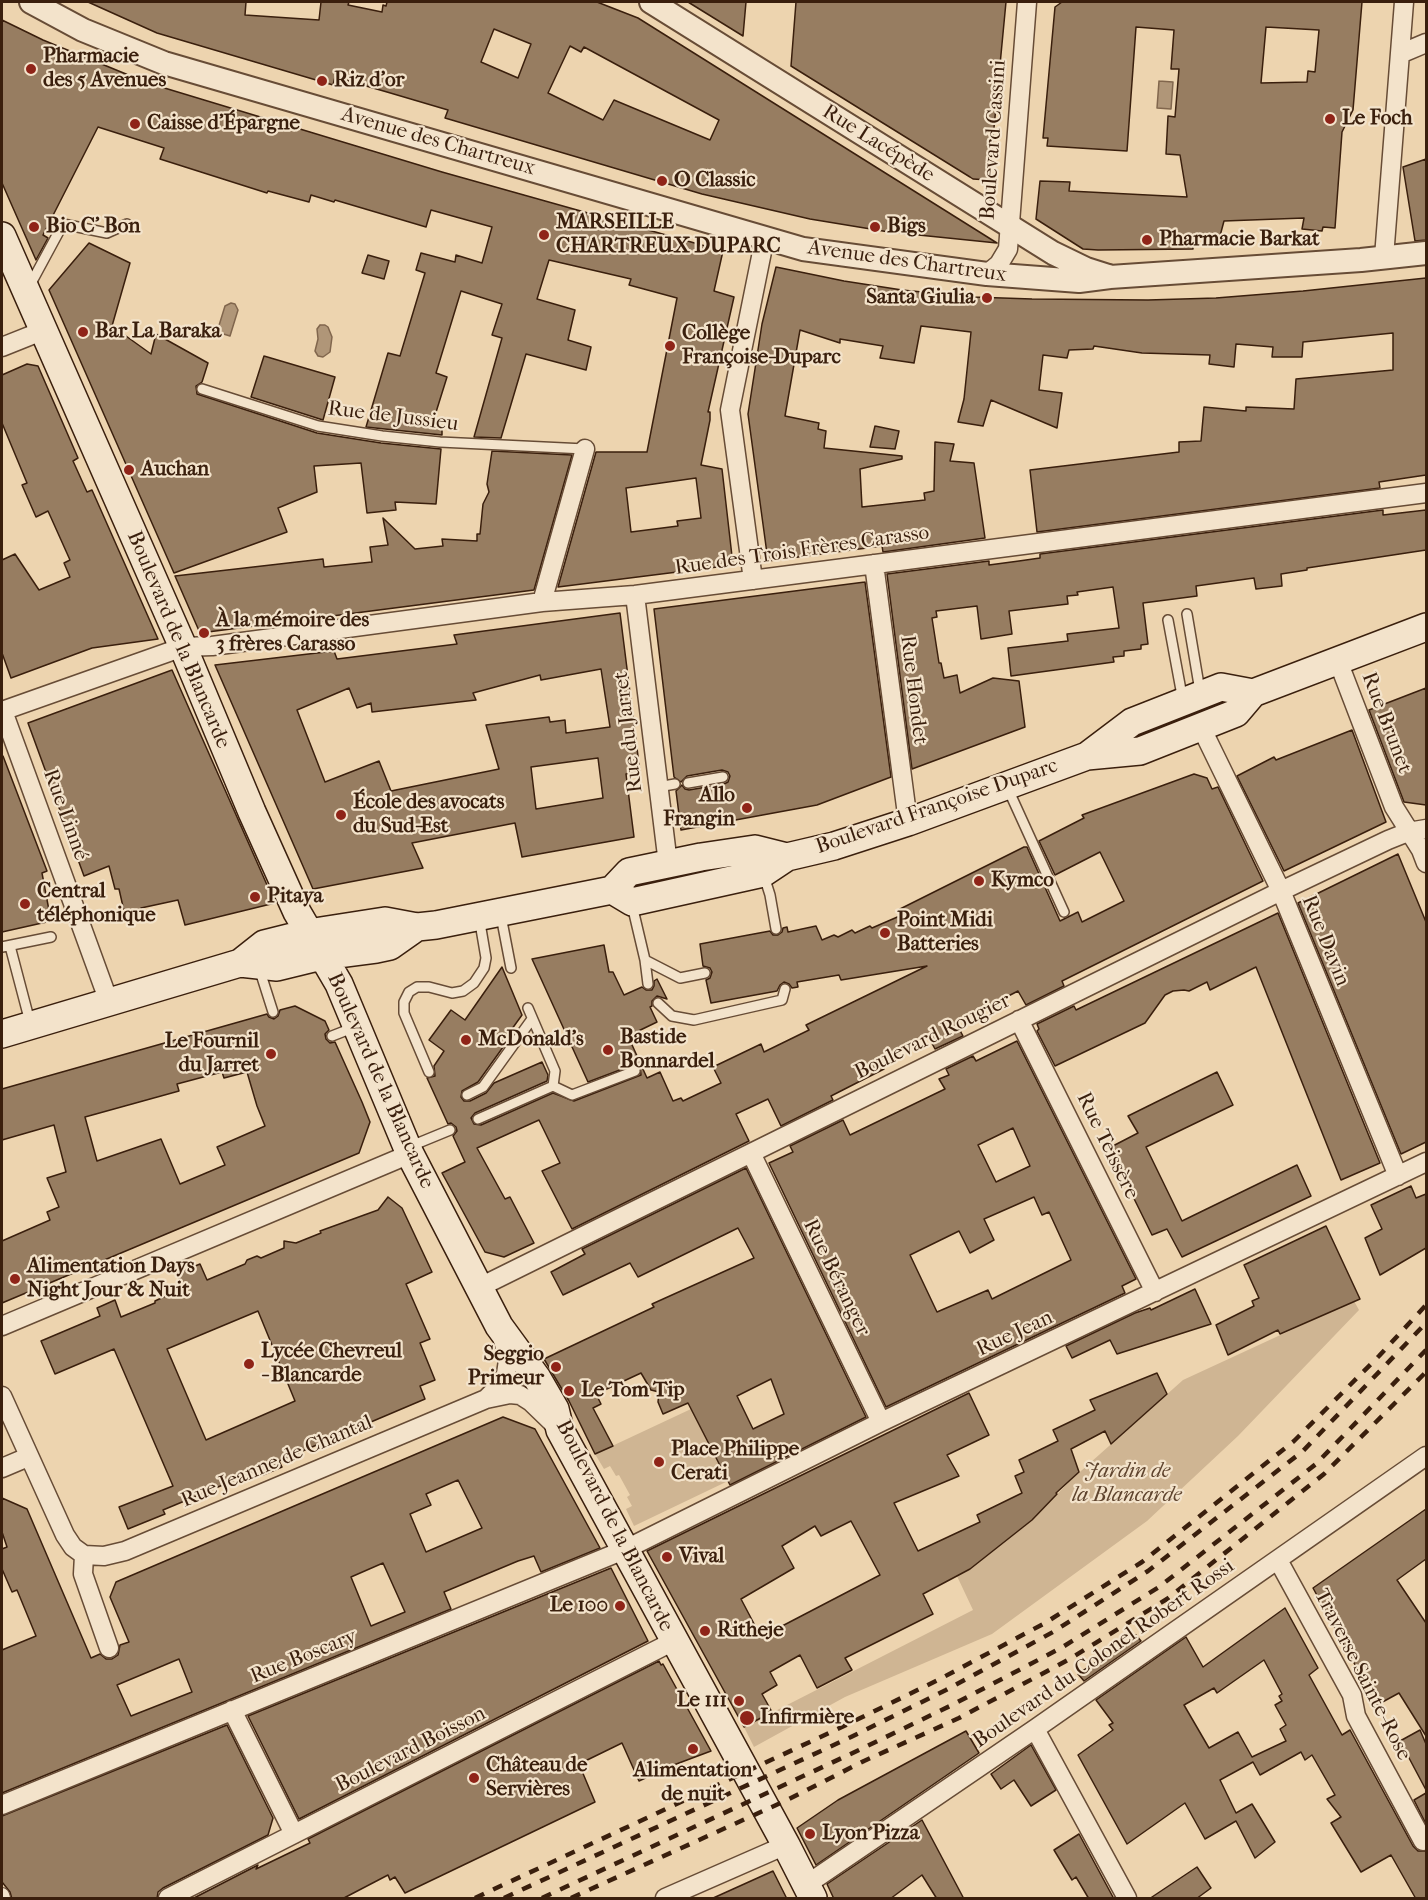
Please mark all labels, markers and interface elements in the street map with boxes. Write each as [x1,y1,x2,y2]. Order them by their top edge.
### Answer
place label: Pharmacie des 5 Avenues [43,44,166,94]
street label: Boulevard Cassini [976,59,1012,221]
marker: Pharmacie des 5 Avenues [24,62,38,76]
place label: Riz d'or [334,68,404,94]
marker: Riz d'or [315,74,329,88]
street label: Rue Lacépède [817,100,939,188]
street label: Avenue des Chartreux [338,102,538,182]
place label: Le Foch [1342,106,1412,132]
place label: Caisse d'Épargne [147,111,300,137]
marker: Le Foch [1323,112,1337,126]
marker: Caisse d'Épargne [128,117,142,131]
place label: O Classic [674,168,756,194]
marker: O Classic [655,174,669,188]
place label: MARSEILLE CHARTREUX DUPARC [556,210,781,260]
place label: Bio C' Bon [46,214,140,240]
place label: Bigs [887,214,926,240]
marker: Bio C' Bon [27,220,41,234]
marker: Bigs [868,220,882,234]
place label: Pharmacie Barkat [1159,227,1320,253]
marker: MARSEILLE CHARTREUX DUPARC [537,228,551,242]
marker: Pharmacie Barkat [1140,233,1154,247]
street label: Avenue des Chartreux [806,236,1008,288]
place label: Santa Giulia [866,285,975,311]
marker: Santa Giulia [980,291,994,305]
place label: Bar La Baraka [95,319,221,345]
place label: Collège Françoise-Duparc [682,321,841,371]
marker: Bar La Baraka [76,325,90,339]
marker: Collège Françoise-Duparc [663,339,677,353]
street label: Rue de Jussieu [326,397,460,437]
place label: Auchan [141,457,209,483]
marker: Auchan [122,463,136,477]
street label: Rue des Trois Frères Carasso [673,521,931,581]
street label: Boulevard de la Blancarde [121,528,235,752]
place label: À la mémoire des 3 frères Carasso [216,608,369,658]
marker: À la mémoire des 3 frères Carasso [197,626,211,640]
street label: Rue Hondet [894,634,932,746]
street label: Rue Brunet [1355,669,1417,777]
street label: Rue du Jarret [609,670,649,794]
street label: Boulevard Françoise Duparc [813,754,1061,860]
street label: Rue Linné [37,766,93,864]
place label: Allo Frangin [663,783,735,833]
place label: École des avocats du Sud-Est [353,790,504,840]
marker: Allo Frangin [740,801,754,815]
marker: École des avocats du Sud-Est [334,808,348,822]
place label: Kymco [991,868,1054,894]
marker: Kymco [972,874,986,888]
place label: Central téléphonique [37,879,156,929]
place label: Pitaya [267,884,323,910]
marker: Pitaya [248,890,262,904]
street label: Rue Davin [1295,892,1355,990]
marker: Central téléphonique [18,897,32,911]
place label: Point Midi Batteries [897,908,993,958]
marker: Point Midi Batteries [878,926,892,940]
street label: Boulevard de la Blancarde [321,969,439,1193]
street label: Boulevard Rougier [851,988,1015,1086]
place label: Bastide Bonnardel [620,1025,714,1075]
place label: McDonald's [478,1027,584,1053]
place label: Le Fournil du Jarret [165,1029,259,1079]
marker: McDonald's [459,1033,473,1047]
marker: Bastide Bonnardel [601,1043,615,1057]
marker: Le Fournil du Jarret [264,1047,278,1061]
street label: Rue Teissère [1070,1088,1144,1204]
street label: Rue Béranger [797,1215,875,1341]
place label: Alimentation Days Night Jour & Nuit [27,1254,195,1304]
marker: Alimentation Days Night Jour & Nuit [8,1272,22,1286]
street label: Rue Jean [973,1305,1057,1363]
place label: Lycée Chevreul - Blancarde [261,1339,402,1389]
place label: Seggio Primeur [468,1342,544,1392]
marker: Lycée Chevreul - Blancarde [242,1357,256,1371]
marker: Seggio Primeur [549,1360,563,1374]
place label: Le Tom Tip [581,1378,685,1404]
marker: Le Tom Tip [562,1384,576,1398]
street label: Rue Jeanne de Chantal [178,1410,376,1514]
street label: Boulevard de la Blancarde [550,1416,678,1636]
place label: Place Philippe Cerati [671,1437,799,1487]
marker: Place Philippe Cerati [652,1455,666,1469]
park label: Jardin de la Blancarde [1072,1459,1182,1509]
place label: Vival [679,1544,724,1570]
marker: Vival [660,1550,674,1564]
street label: Boulevard du Colonel Robert Rossi [969,1554,1239,1754]
street label: Traverse Sainte-Rose [1308,1585,1416,1765]
place label: Le 100 [550,1593,608,1619]
marker: Le 100 [613,1599,627,1613]
place label: Ritheje [717,1618,784,1644]
street label: Rue Boscary [247,1624,361,1690]
marker: Ritheje [698,1624,712,1638]
place label: Le 111 [677,1688,727,1714]
marker: Le 111 [732,1694,746,1708]
street label: Boulevard Boisson [332,1701,490,1799]
place label: Infirmière [760,1705,854,1731]
marker: Infirmière [738,1709,756,1727]
marker: Alimentation de nuit [686,1742,700,1756]
place label: Château de Servières [486,1753,587,1803]
place label: Alimentation de nuit [634,1758,752,1808]
marker: Château de Servières [467,1771,481,1785]
place label: Lyon Pizza [822,1821,919,1847]
marker: Lyon Pizza [803,1827,817,1841]

